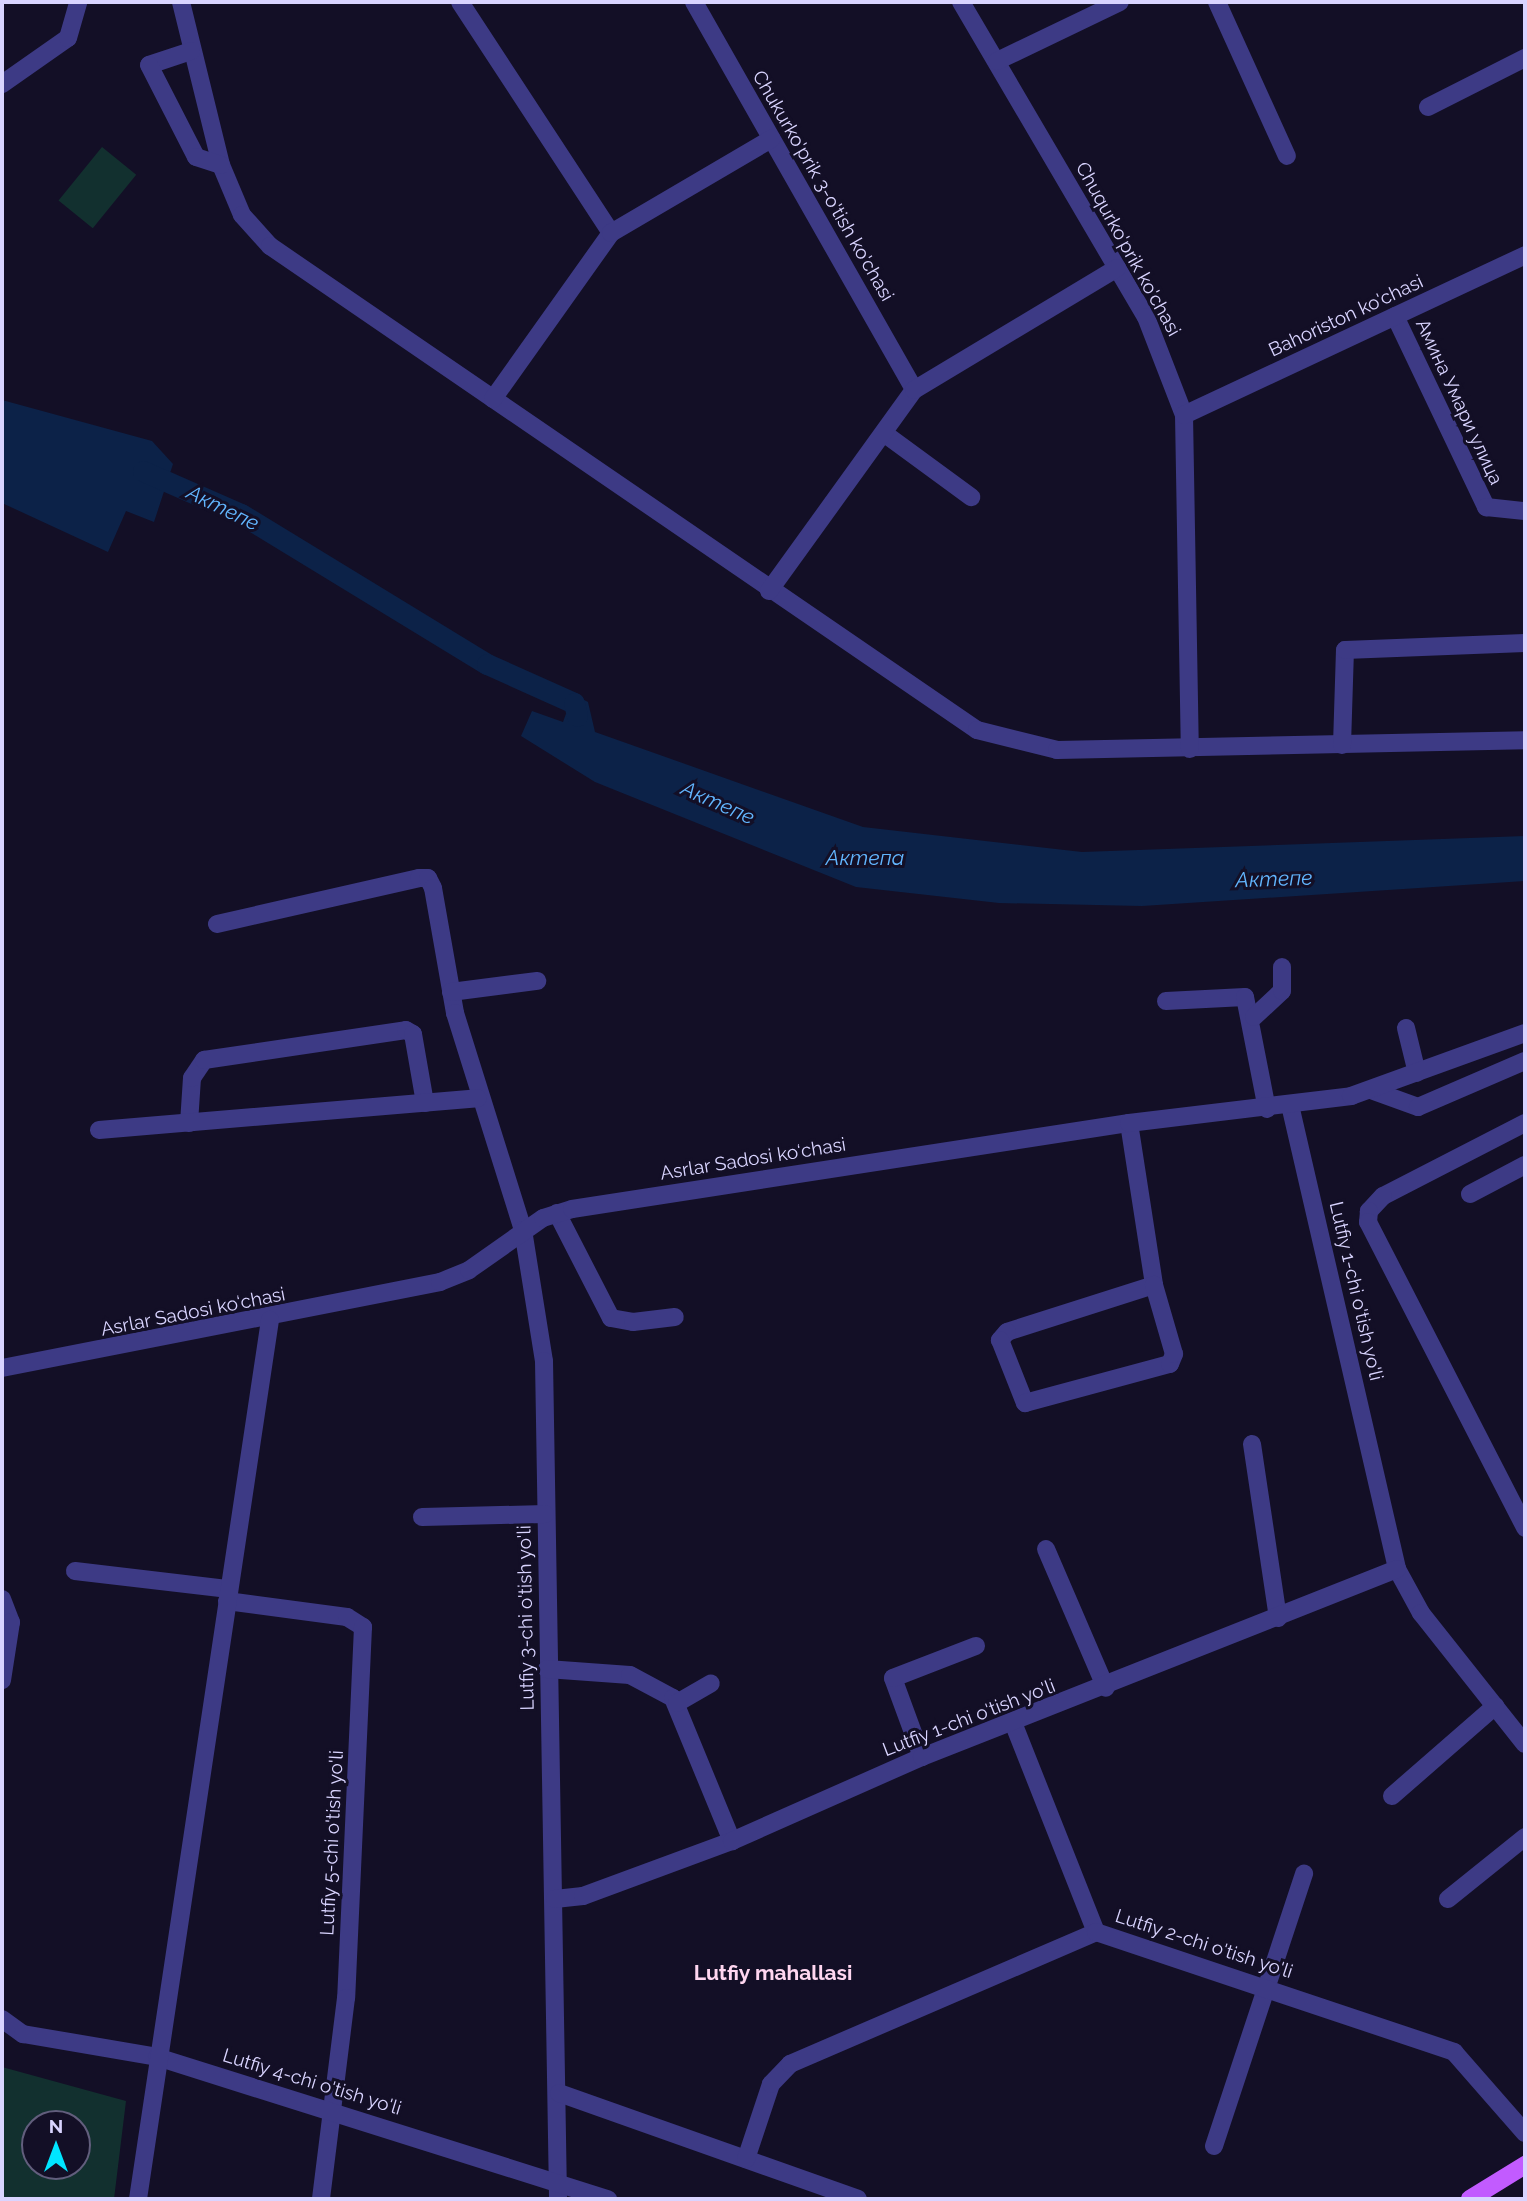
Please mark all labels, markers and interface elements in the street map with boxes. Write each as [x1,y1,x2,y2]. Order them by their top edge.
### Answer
street label: Chukurko'prik 3-o'tish ko'chasi [747,67,899,305]
street label: Chuqurko'prik ko'chasi [1071,158,1185,340]
street label: Bahoriston ko'chasi [1265,270,1427,362]
street label: Амина Умари улица [1410,315,1508,489]
water label: Актепе [183,480,263,536]
water label: Актепе [678,776,758,830]
water label: Актепа [826,845,904,871]
water label: Актепе [1235,865,1313,893]
street label: Asrlar Sadosi ko‘chasi [658,1133,848,1185]
street label: Lutfiy 1-chi o'tish yo'li [1324,1199,1388,1383]
street label: Asrlar Sadosi ko‘chasi [99,1283,287,1341]
street label: Lutfiy 3-chi o'tish yo'li [513,1525,539,1711]
street label: Lutfiy 1-chi o'tish yo'li [879,1674,1059,1762]
street label: Lutfiy 5-chi o'tish yo'li [316,1749,348,1937]
street label: Lutfiy 2-chi o'tish yo'li [1112,1904,1296,1984]
district label: Lutfiy mahallasi [693,1960,853,1986]
street label: Lutfiy 4-chi o'tish yo'li [219,2044,405,2120]
north arrow [21,2110,91,2180]
text: N [49,2115,63,2137]

